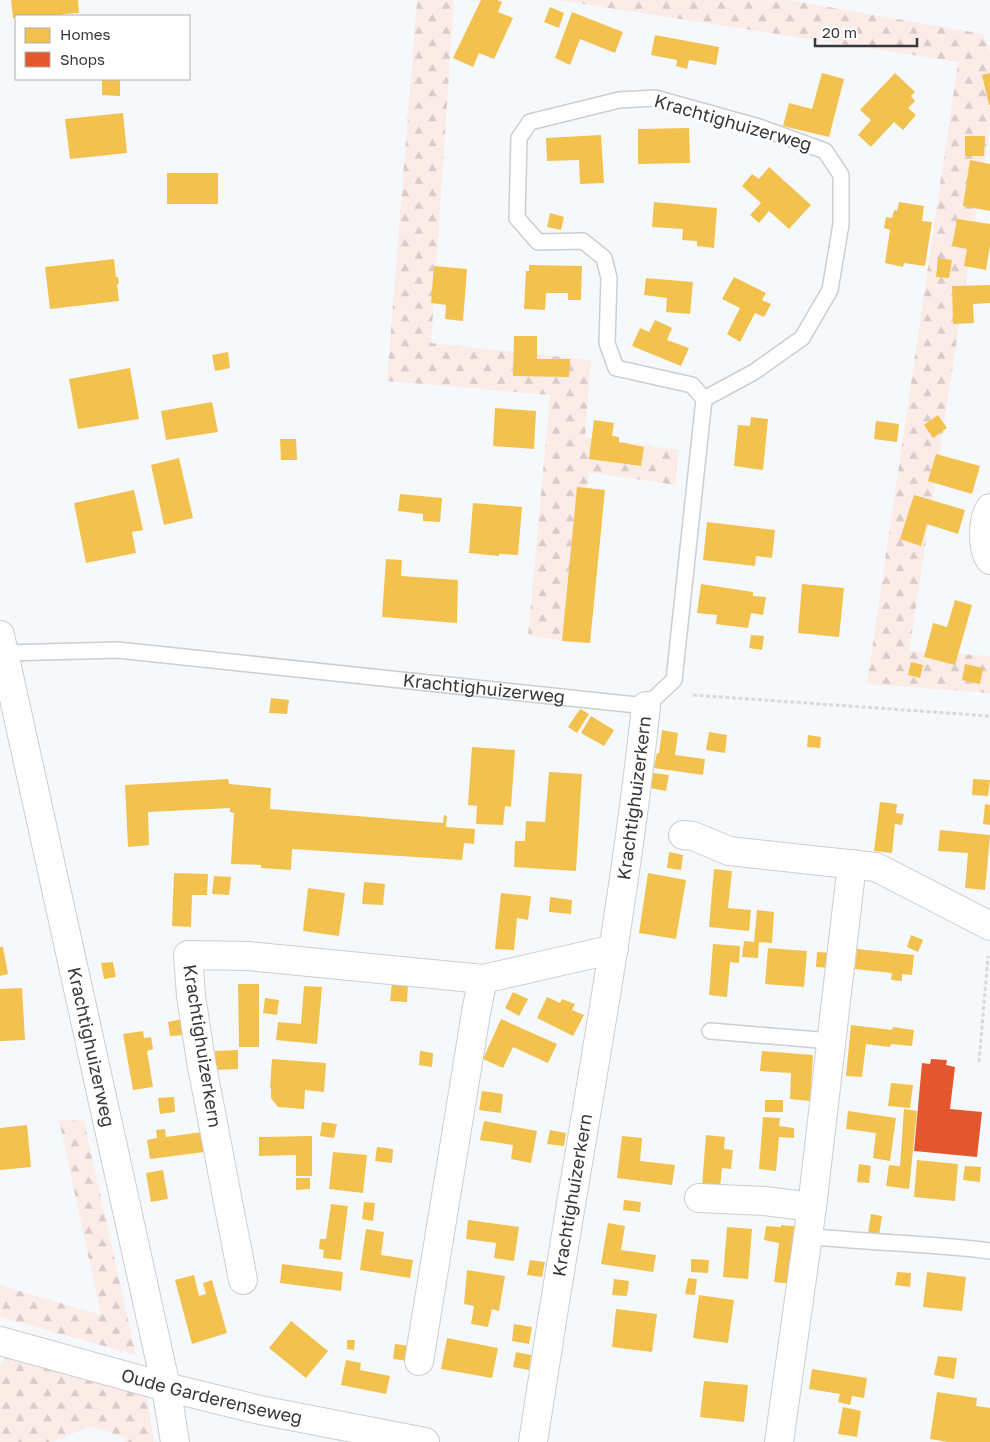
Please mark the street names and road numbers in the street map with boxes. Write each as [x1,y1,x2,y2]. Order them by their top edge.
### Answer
street label: Krachtighuizerweg [652,89,815,155]
street label: Krachtighuizerweg [402,668,566,707]
street label: Krachtighuizerkern [612,715,655,881]
street label: Krachtighuizerkern [179,963,227,1129]
street label: Krachtighuizerweg [64,965,120,1129]
street label: Krachtighuizerkern [547,1112,596,1278]
street label: Oude Garderenseweg [119,1363,304,1428]

